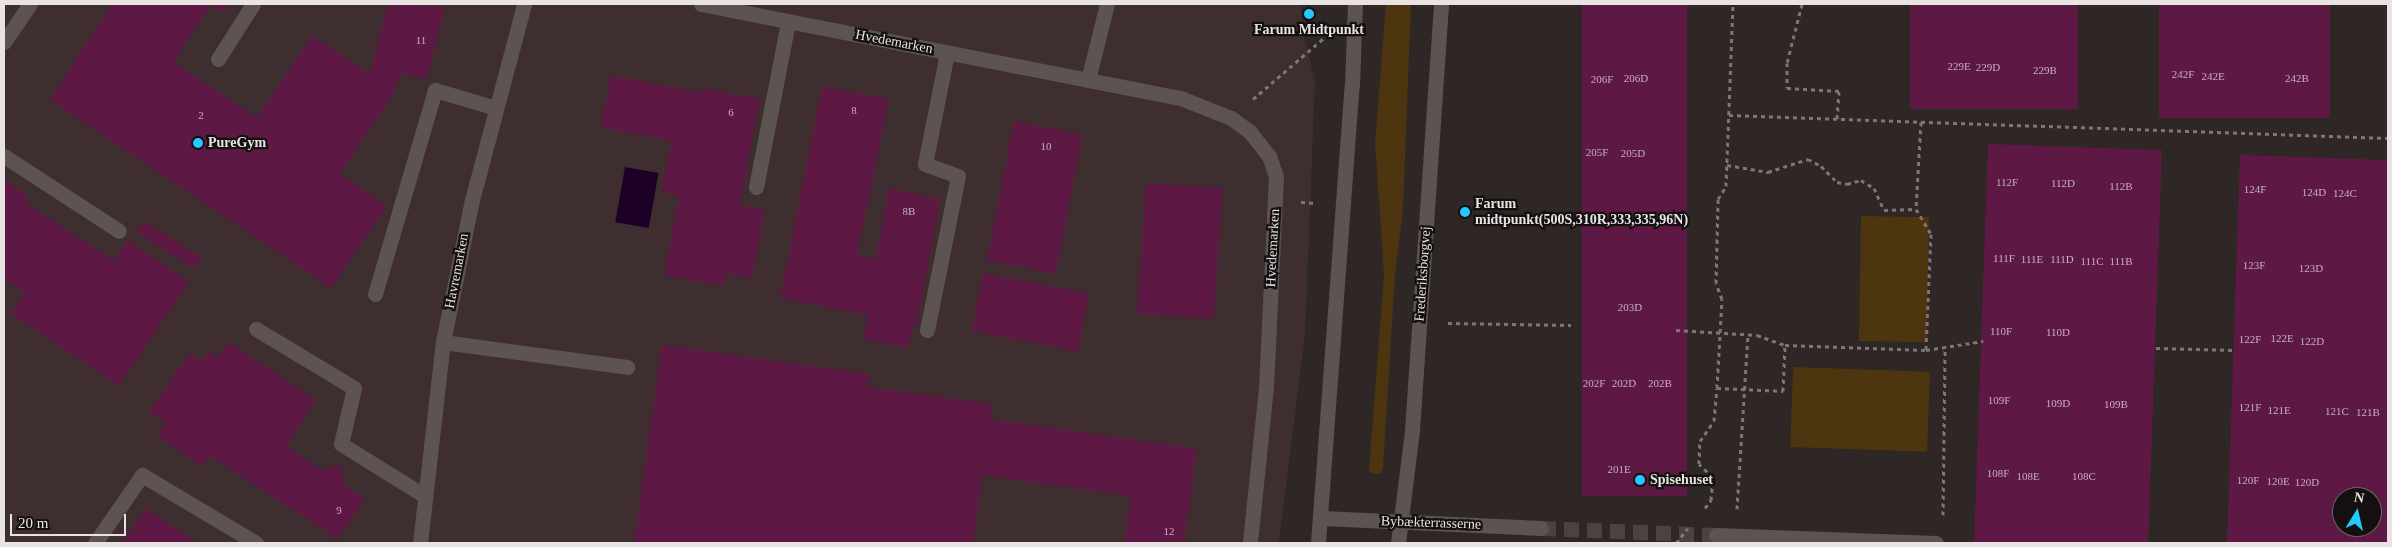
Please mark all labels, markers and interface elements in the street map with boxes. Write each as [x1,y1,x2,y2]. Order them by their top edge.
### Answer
marker: Farum Midtpunkt [1303,8,1315,20]
place label: Farum Midtpunkt [1254,22,1364,38]
street label: Hvedemarken [854,26,934,58]
house number: 11 [416,33,426,47]
house number: 229E [1947,59,1971,73]
house number: 229D [1976,60,2000,74]
house number: 229B [2033,63,2057,77]
house number: 242F [2172,67,2194,81]
house number: 242E [2201,69,2225,83]
house number: 206D [1624,71,1648,85]
house number: 242B [2285,71,2309,85]
house number: 206F [1591,72,1613,86]
house number: 8 [851,103,857,117]
house number: 6 [728,105,734,119]
house number: 2 [198,108,204,122]
place label: PureGym [208,135,266,151]
marker: PureGym [192,137,204,149]
house number: 10 [1040,139,1052,153]
house number: 205F [1586,145,1608,159]
house number: 205D [1621,146,1645,160]
house number: 112F [1996,175,2018,189]
house number: 112D [2051,176,2075,190]
house number: 112B [2109,179,2133,193]
house number: 124F [2244,182,2266,196]
house number: 124D [2302,185,2326,199]
house number: 124C [2333,186,2357,200]
place label: Farum midtpunkt(500S,310R,333,335,96N) [1475,196,1688,228]
house number: 8B [903,204,915,218]
marker: Farum midtpunkt(500S,310R,333,335,96N) [1459,206,1471,218]
street label: Hvedemarken [1263,208,1283,288]
street label: Frederiksborgvej [1411,226,1435,322]
street label: Havremarken [441,232,473,310]
house number: 111F [1993,251,2015,265]
house number: 111E [2021,252,2043,266]
house number: 111D [2050,252,2074,266]
house number: 111C [2080,254,2104,268]
house number: 111B [2109,254,2133,268]
house number: 123F [2243,258,2265,272]
house number: 123D [2299,261,2323,275]
house number: 203D [1618,300,1642,314]
house number: 110F [1990,324,2012,338]
house number: 110D [2046,325,2070,339]
house number: 122E [2270,331,2294,345]
house number: 122F [2239,332,2261,346]
house number: 122D [2300,334,2324,348]
house number: 202F [1583,376,1605,390]
house number: 202D [1612,376,1636,390]
house number: 202B [1648,376,1672,390]
house number: 109F [1988,393,2010,407]
house number: 109D [2046,396,2070,410]
house number: 109B [2104,397,2128,411]
house number: 121F [2239,400,2261,414]
house number: 121E [2267,403,2291,417]
house number: 121C [2325,404,2349,418]
house number: 121B [2356,405,2380,419]
house number: 201E [1607,462,1631,476]
house number: 108F [1987,466,2009,480]
house number: 108E [2016,469,2040,483]
house number: 108C [2072,469,2096,483]
place label: Spisehuset [1650,472,1713,488]
house number: 120F [2237,473,2259,487]
marker: Spisehuset [1634,474,1646,486]
house number: 120E [2266,474,2290,488]
house number: 120D [2295,475,2319,489]
north arrow [2332,487,2382,537]
text: N [2353,489,2365,506]
house number: 9 [336,503,342,517]
scale bar [12,504,129,536]
street label: Bybækterrasserne [1381,513,1481,533]
text: 20 m [18,515,48,531]
house number: 12 [1164,524,1174,538]

